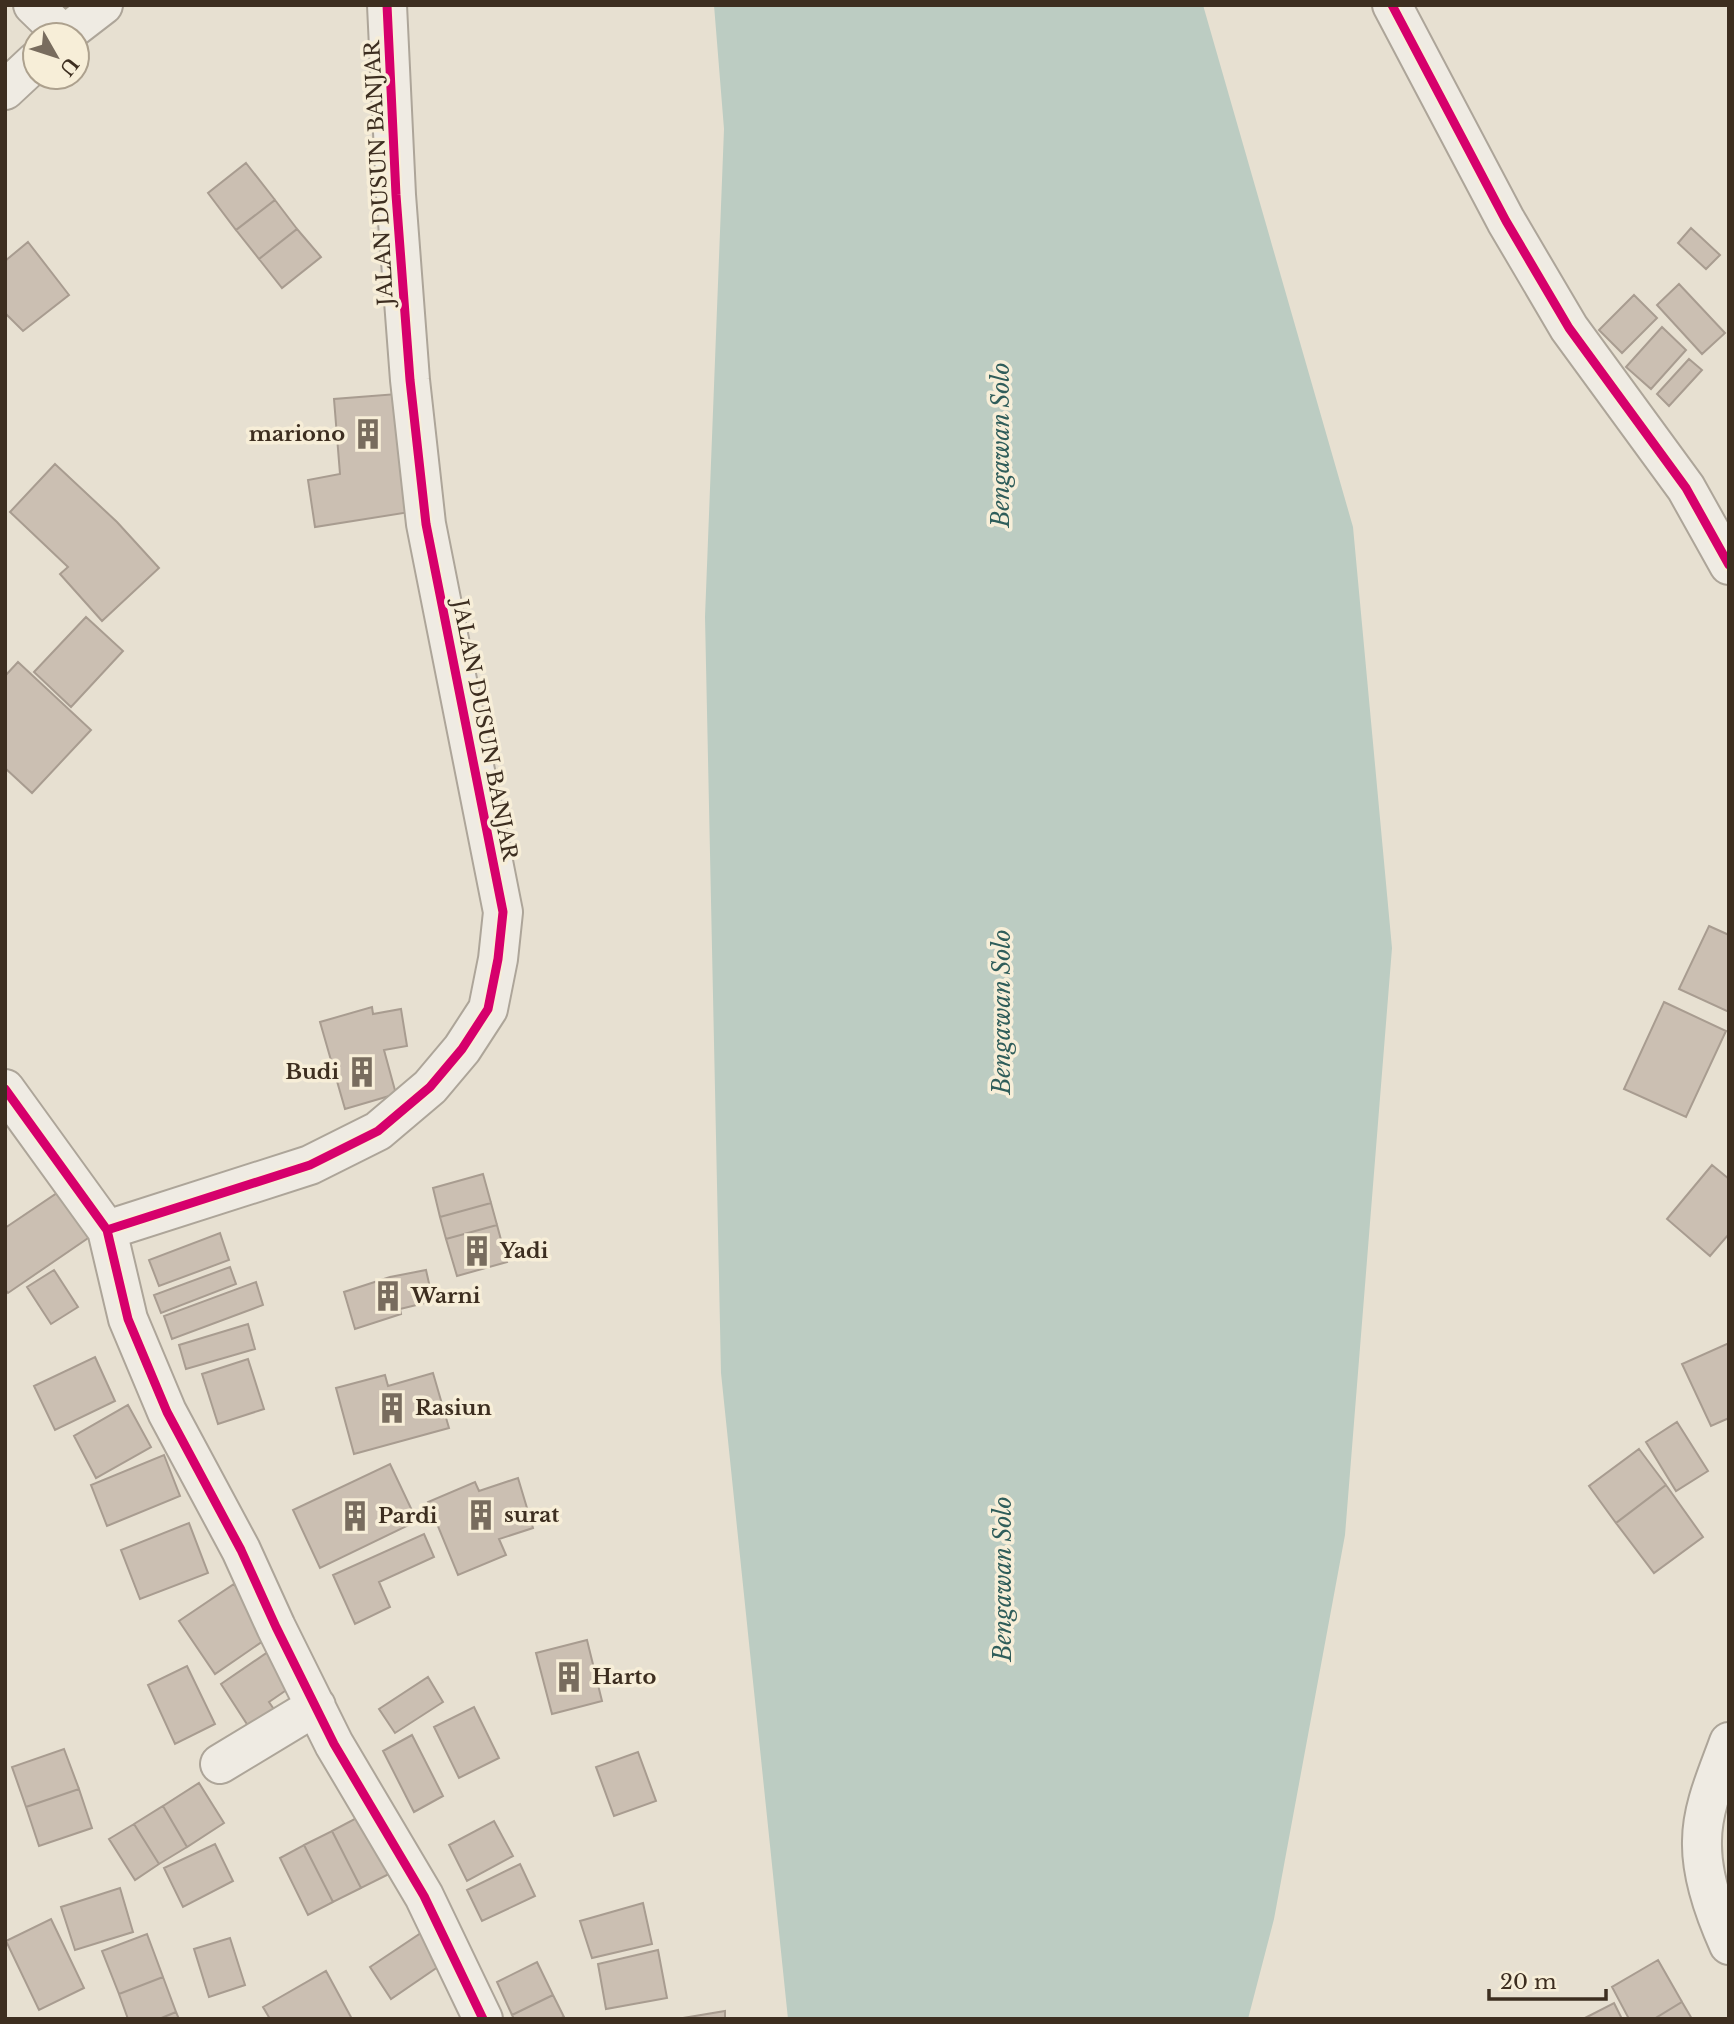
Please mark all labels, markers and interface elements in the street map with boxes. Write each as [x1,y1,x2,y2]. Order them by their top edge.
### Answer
north arrow [21,21,91,91]
street label: JALAN DUSUN BANJAR [359,38,399,309]
text: U [54,53,83,80]
water label: Bengawan Solo [987,363,1015,528]
building icon: mariono [351,417,385,451]
place label: mariono [249,421,345,447]
street label: JALAN DUSUN BANJAR [446,594,523,864]
water label: Bengawan Solo [988,930,1016,1095]
building icon: Budi [345,1055,379,1089]
place label: Budi [285,1059,339,1085]
building icon: Yadi [460,1234,494,1268]
place label: Yadi [499,1238,549,1264]
building icon: Warni [371,1279,405,1313]
place label: Warni [410,1283,481,1309]
building icon: Rasiun [375,1391,409,1425]
place label: Rasiun [415,1395,492,1421]
water label: Bengawan Solo [989,1497,1017,1662]
building icon: surat [464,1498,498,1532]
building icon: Pardi [338,1499,372,1533]
place label: surat [504,1502,559,1528]
place label: Pardi [378,1503,438,1529]
building icon: Harto [552,1660,586,1694]
place label: Harto [592,1664,656,1690]
scale bar [1489,1958,1606,2002]
text: 20 m [1500,1969,1557,1995]

